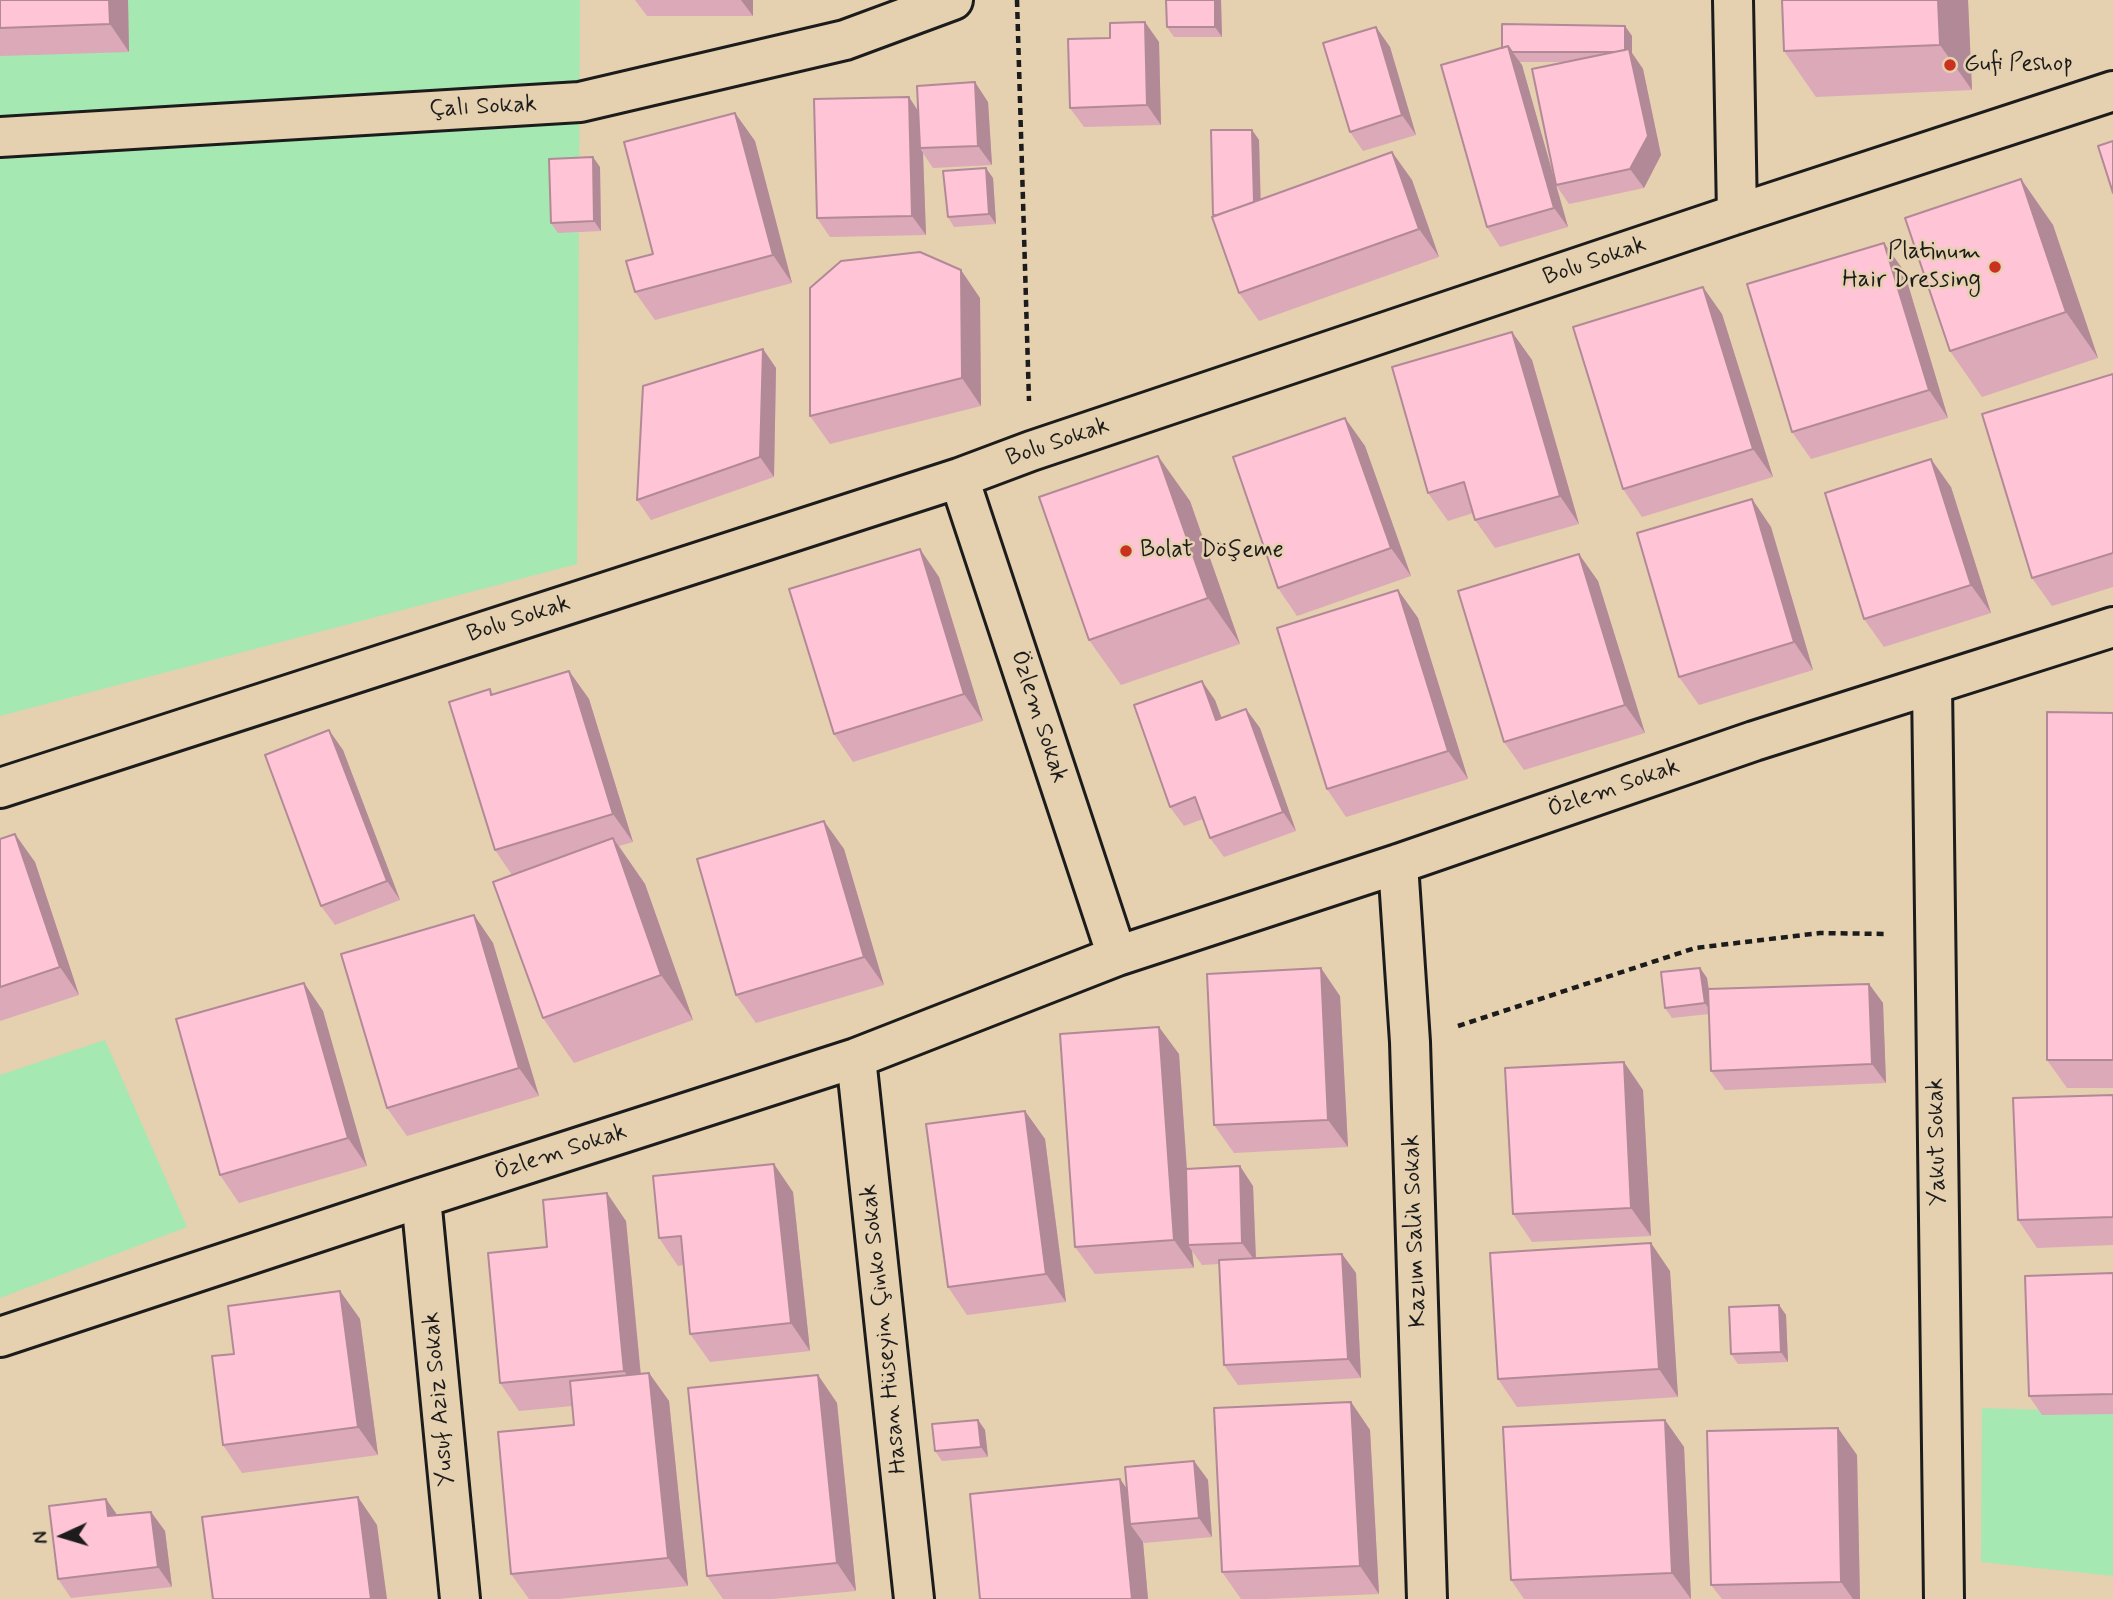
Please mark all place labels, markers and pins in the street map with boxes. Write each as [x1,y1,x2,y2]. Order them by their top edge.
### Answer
place label: Gufi Peshop [1964,51,2073,79]
marker: Gufi Peshop [1942,57,1958,73]
place label: Platinum Hair Dressing [1842,239,1981,295]
marker: Platinum Hair Dressing [1987,259,2003,275]
place label: Bolat Döşeme [1140,537,1284,565]
marker: Bolat Döşeme [1118,543,1134,559]

